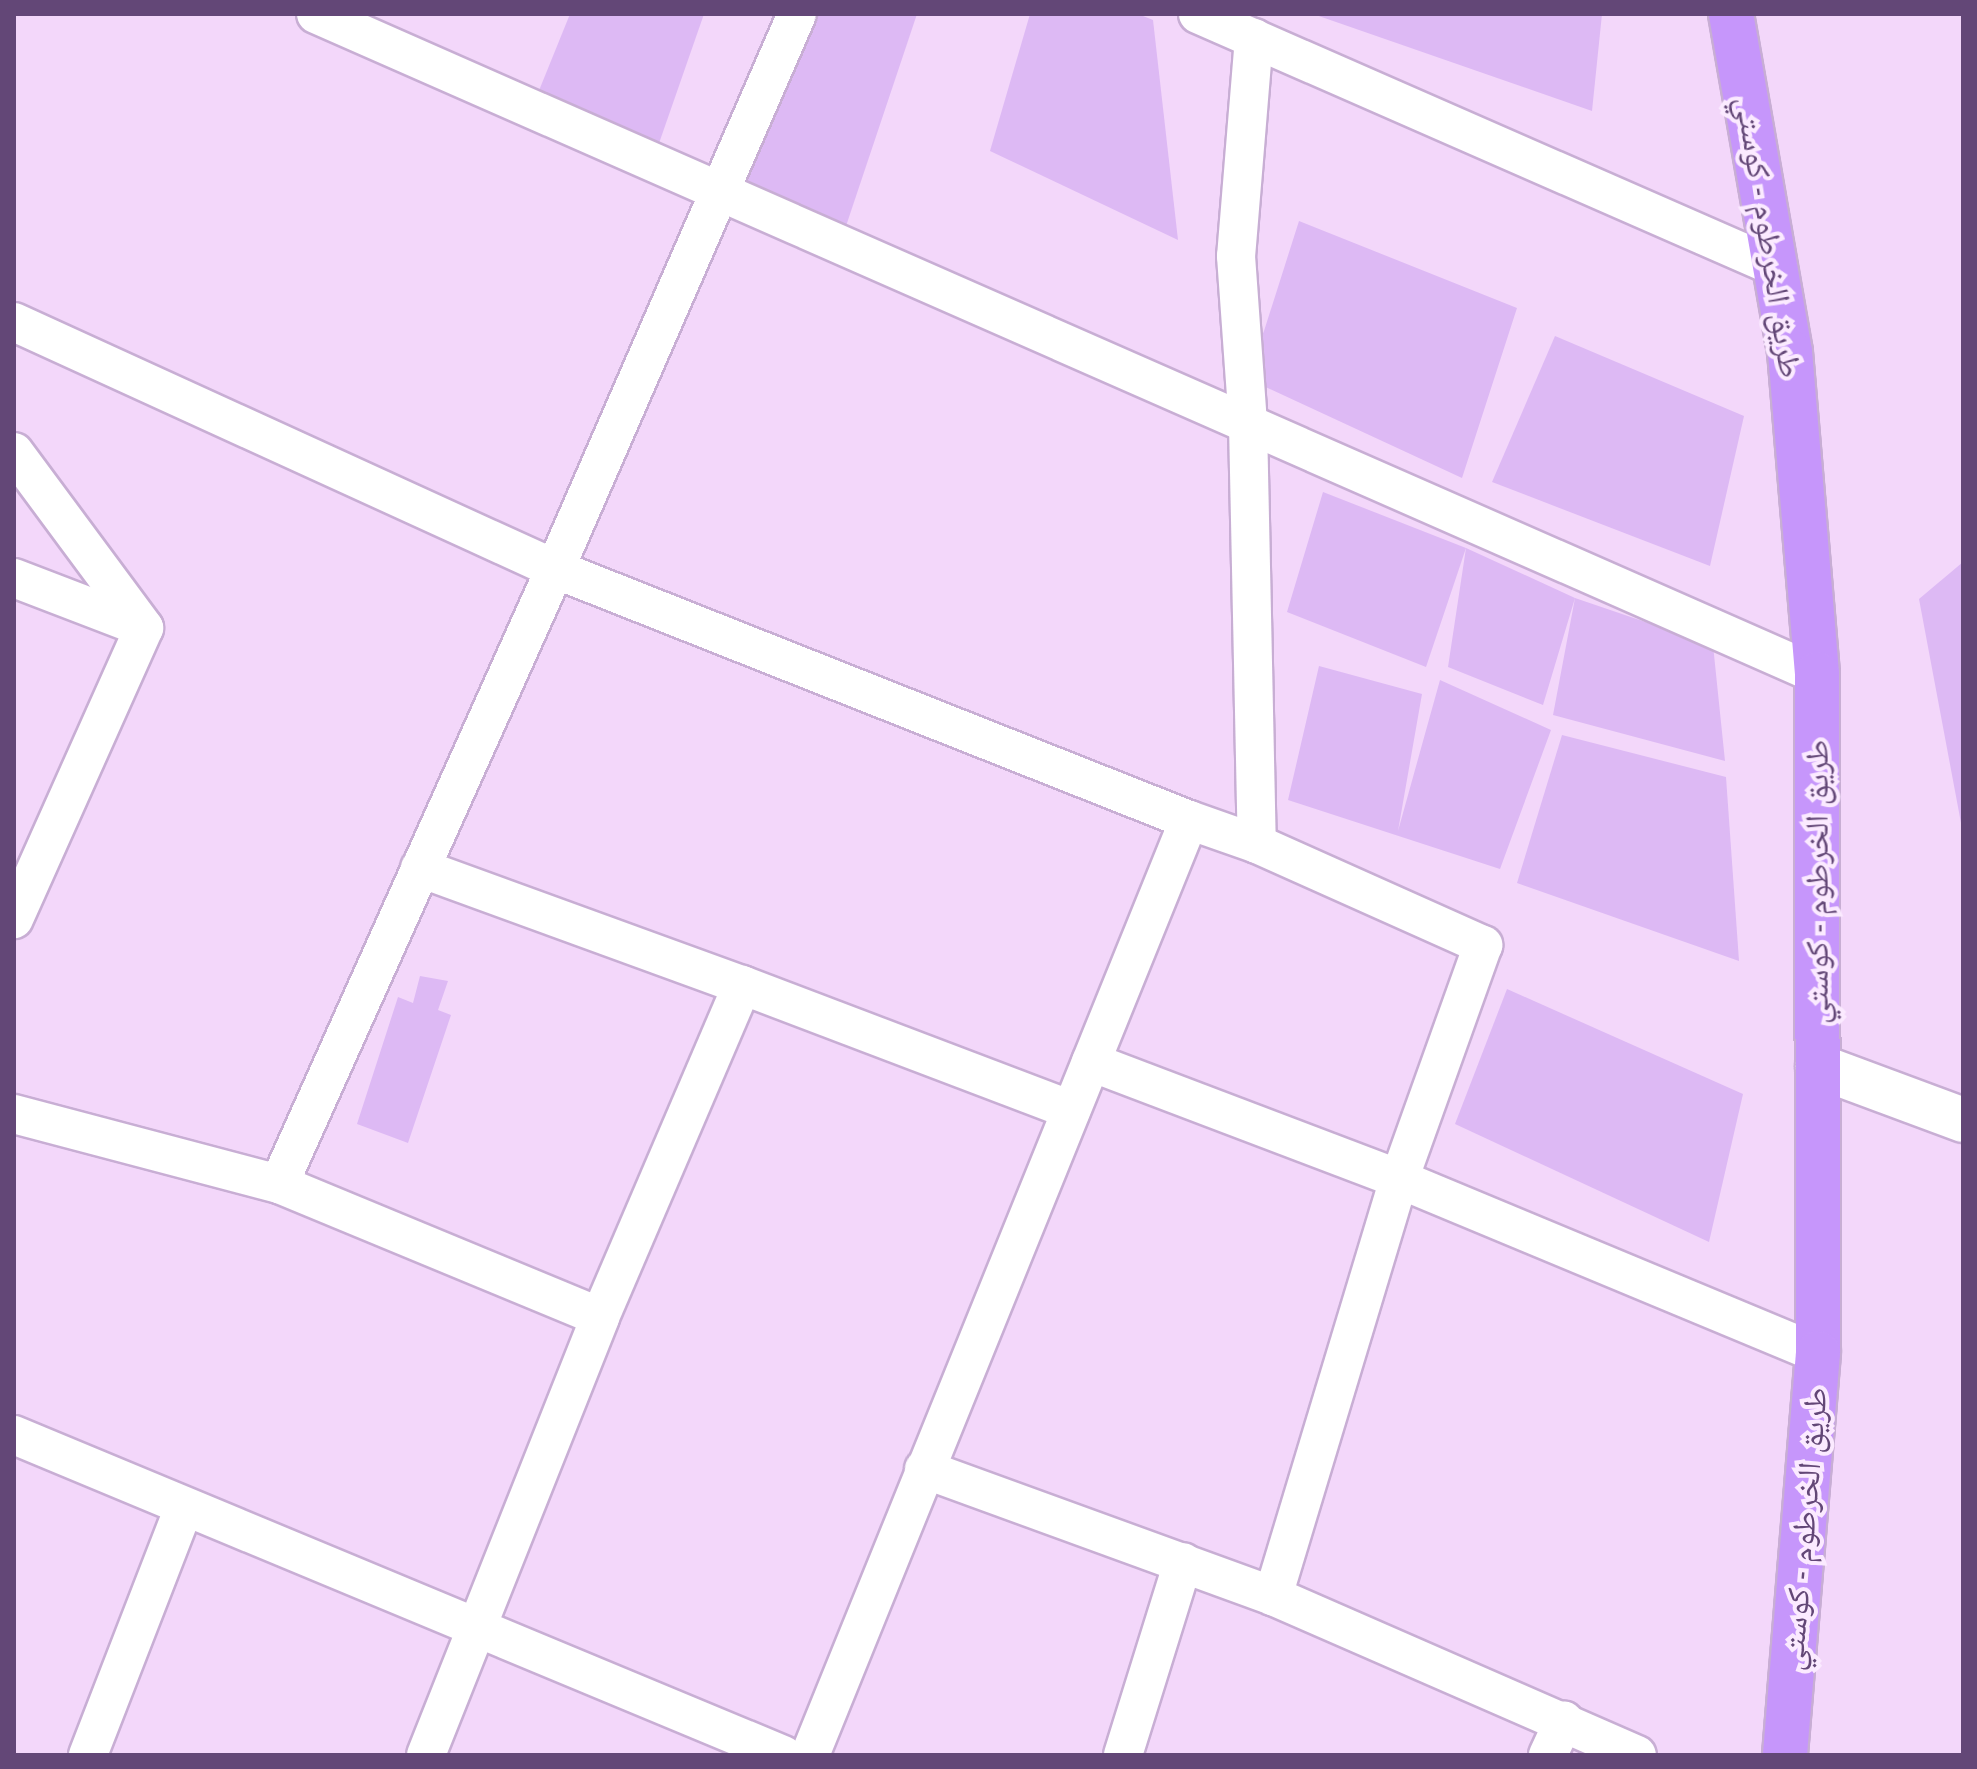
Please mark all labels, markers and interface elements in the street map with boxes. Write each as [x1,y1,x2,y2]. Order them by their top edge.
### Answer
street label: طريق الخرطوم - كوستي [1728,94,1810,380]
street label: طريق الخرطوم - كوستي [1798,740,1836,1024]
street label: طريق الخرطوم - كوستي [1772,1386,1836,1672]

